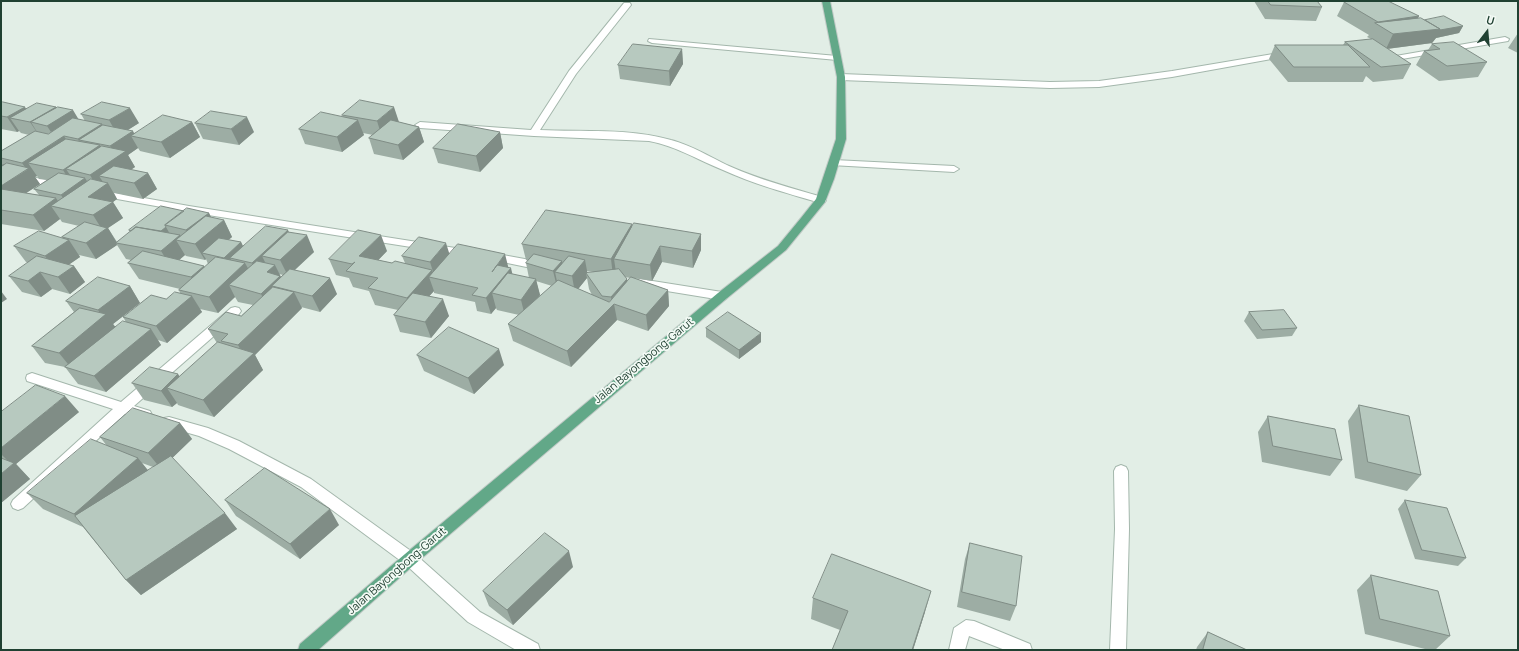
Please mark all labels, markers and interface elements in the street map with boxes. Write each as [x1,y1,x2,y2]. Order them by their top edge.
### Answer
north arrow [1467,12,1507,52]
text: U [1485,12,1496,28]
street label: Jalan Bayongbong-Garut [592,316,696,406]
street label: Jalan Bayongbong-Garut [345,525,449,617]

